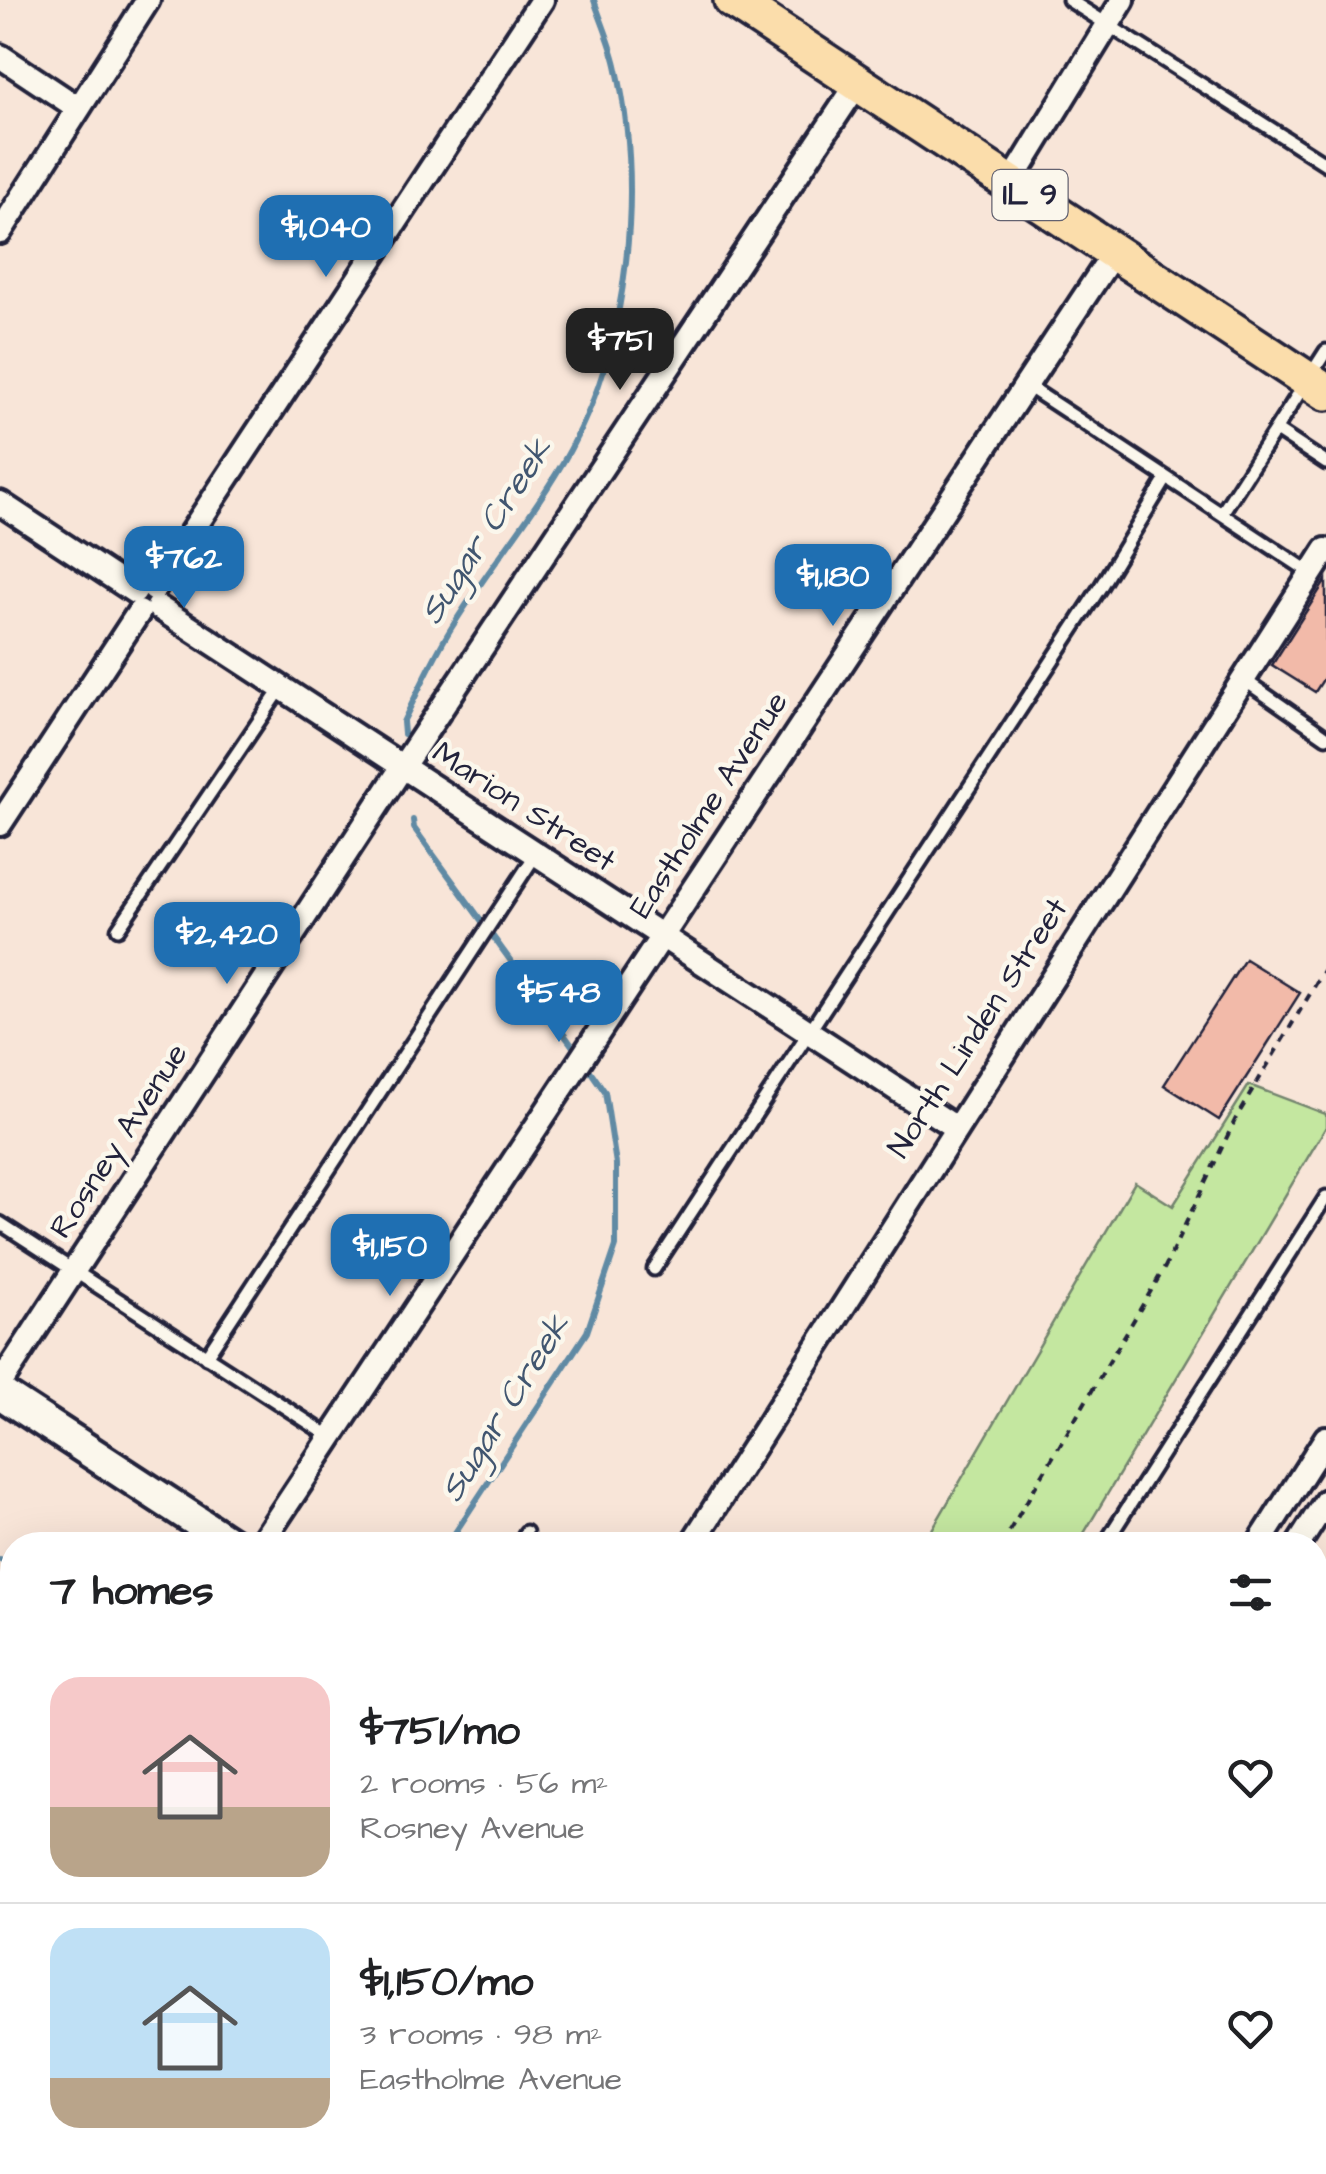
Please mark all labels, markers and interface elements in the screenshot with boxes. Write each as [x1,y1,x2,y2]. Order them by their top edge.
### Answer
road number: IL 9 [992,170,1068,220]
pin: $1,040 [245,195,407,280]
text: $1,040 [281,205,371,250]
pin: $751 [561,308,679,393]
text: $751 [588,318,652,363]
water label: Sugar Creek [407,427,566,634]
pin: $762 [125,526,243,611]
text: $762 [146,536,222,581]
pin: $1,180 [752,544,914,629]
text: $1,180 [797,554,869,599]
street label: Eastholme Avenue [619,683,799,927]
street label: Marion Street [423,731,625,883]
street label: North Linden Street [877,889,1079,1167]
pin: $2,420 [146,902,308,987]
text: $2,420 [176,912,278,957]
pin: $548 [500,960,618,1045]
text: $548 [518,970,601,1015]
street label: Rosney Avenue [39,1035,199,1247]
pin: $1,150 [309,1214,471,1299]
text: $1,150 [353,1224,427,1269]
water label: Sugar Creek [428,1303,584,1512]
text: 7 homes [50,1563,214,1621]
icon: filters [1223,1565,1278,1620]
text: $751/mo [360,1703,520,1761]
icon: home [130,1717,250,1837]
icon: heart [1223,1750,1278,1805]
text: 2 rooms · 56 m² [360,1761,608,1806]
text: Rosney Avenue [360,1806,585,1851]
text: $1,150/mo [360,1954,533,2012]
icon: home [130,1968,250,2088]
icon: heart [1223,2001,1278,2056]
text: 3 rooms · 98 m² [360,2012,603,2057]
text: Eastholme Avenue [360,2057,622,2102]

